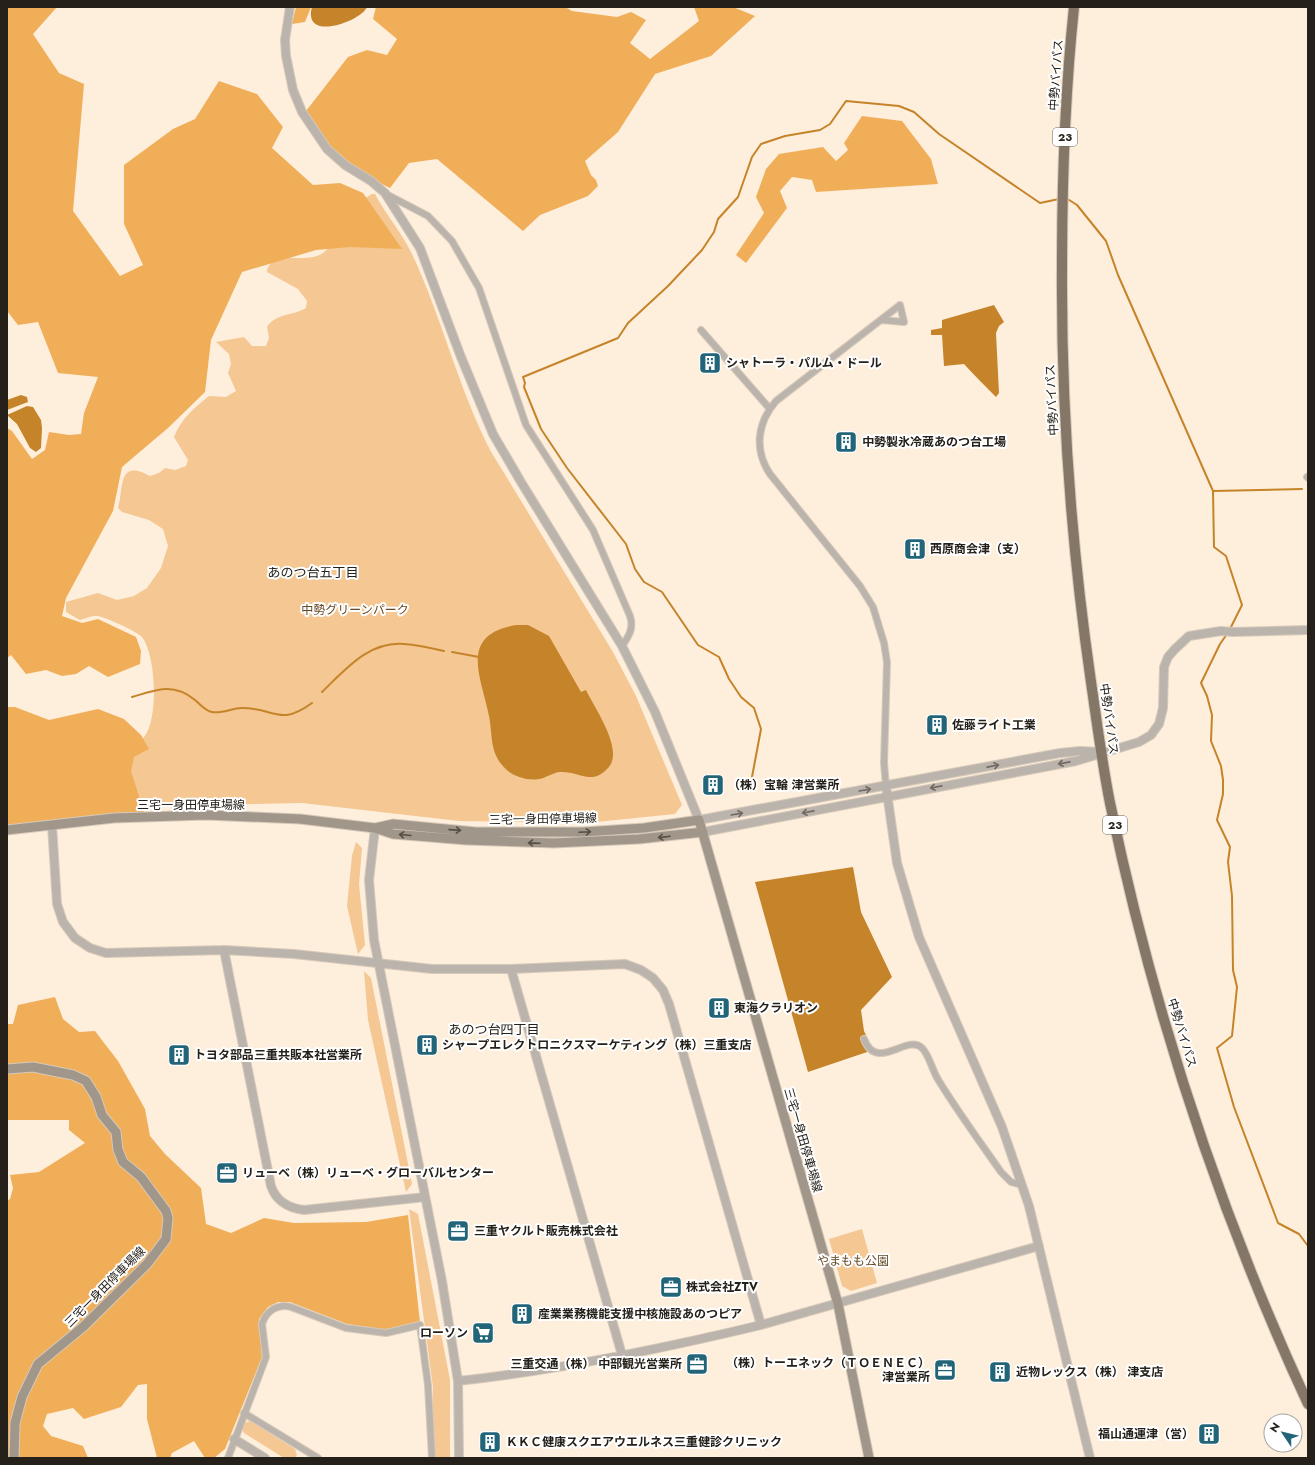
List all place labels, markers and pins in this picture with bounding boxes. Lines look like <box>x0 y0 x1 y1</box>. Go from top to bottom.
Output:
building icon: シャトーラ・パルム・ドール <box>697 350 723 376</box>
place label: シャトーラ・パルム・ドール <box>726 354 882 372</box>
building icon: 中勢製氷冷蔵あのつ台工場 <box>833 429 859 455</box>
place label: 中勢製氷冷蔵あのつ台工場 <box>862 433 1006 451</box>
building icon: 西原商会津（支） <box>902 536 928 562</box>
place label: 西原商会津（支） <box>930 540 1026 558</box>
building icon: 佐藤ライト工業 <box>924 712 950 738</box>
place label: 佐藤ライト工業 <box>952 716 1036 734</box>
building icon: （株）宝輪 津営業所 <box>700 772 726 798</box>
place label: （株）宝輪 津営業所 <box>728 776 840 794</box>
building icon: 東海クラリオン <box>706 995 732 1021</box>
place label: 東海クラリオン <box>734 999 818 1017</box>
building icon: シャープエレクトロニクスマーケティング（株）三重支店 <box>414 1032 440 1058</box>
place label: シャープエレクトロニクスマーケティング（株）三重支店 <box>442 1036 752 1054</box>
building icon: トヨタ部品三重共販本社営業所 <box>166 1042 192 1068</box>
place label: トヨタ部品三重共販本社営業所 <box>194 1046 362 1064</box>
office icon: リューベ（株）リューベ・グローバルセンター <box>214 1160 240 1186</box>
place label: リューベ（株）リューベ・グローバルセンター <box>242 1164 494 1182</box>
office icon: 三重ヤクルト販売株式会社 <box>445 1218 471 1244</box>
place label: 三重ヤクルト販売株式会社 <box>474 1222 618 1240</box>
office icon: 株式会社ZTV <box>658 1274 684 1300</box>
place label: 株式会社ZTV <box>686 1278 758 1296</box>
building icon: 産業業務機能支援中核施設あのつピア <box>509 1301 535 1327</box>
place label: 産業業務機能支援中核施設あのつピア <box>538 1305 742 1323</box>
supermarket icon: ローソン <box>470 1320 496 1346</box>
place label: ローソン <box>420 1324 468 1342</box>
office icon: 三重交通（株） 中部観光営業所 <box>684 1351 710 1377</box>
place label: （株）トーエネック（ＴＯＥＮＥＣ） 津営業所 <box>726 1354 930 1386</box>
place label: 三重交通（株） 中部観光営業所 <box>510 1355 682 1373</box>
office icon: （株）トーエネック（ＴＯＥＮＥＣ） 津営業所 <box>932 1357 958 1383</box>
building icon: 近物レックス（株） 津支店 <box>987 1359 1013 1385</box>
place label: 近物レックス（株） 津支店 <box>1016 1363 1163 1381</box>
building icon: 福山通運津（営） <box>1196 1421 1222 1447</box>
place label: 福山通運津（営） <box>1098 1425 1194 1443</box>
building icon: ＫＫＣ健康スクエアウエルネス三重健診クリニック <box>477 1429 503 1455</box>
place label: ＫＫＣ健康スクエアウエルネス三重健診クリニック <box>506 1433 782 1451</box>

